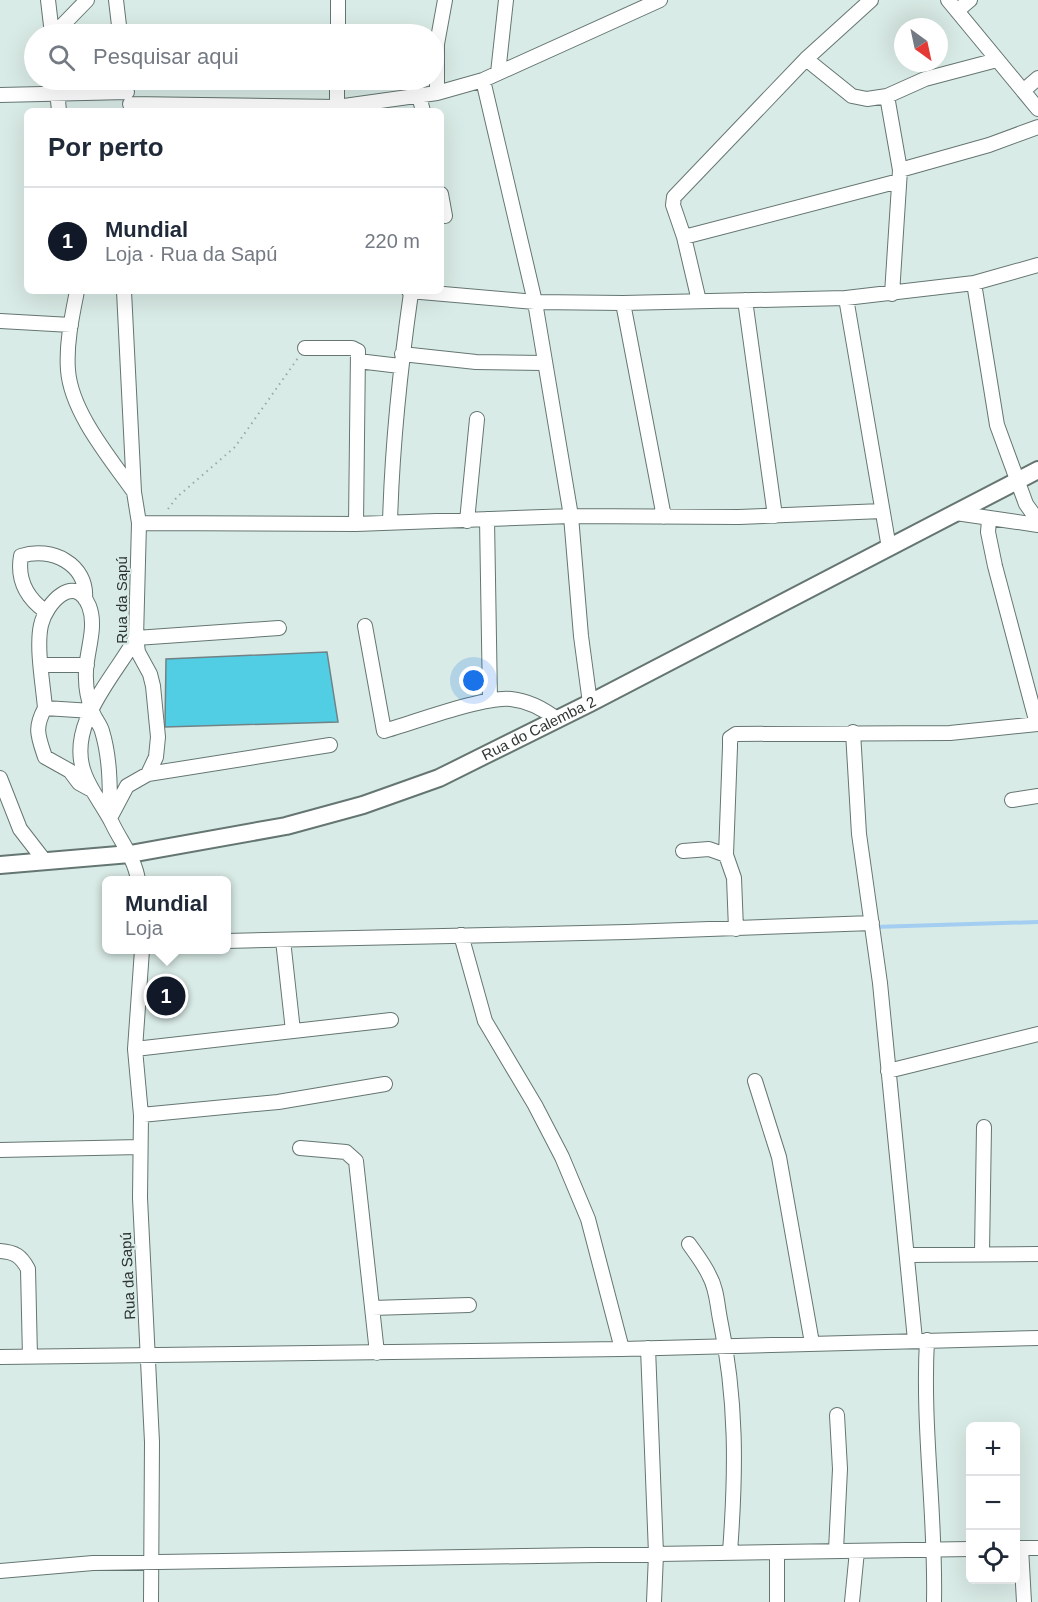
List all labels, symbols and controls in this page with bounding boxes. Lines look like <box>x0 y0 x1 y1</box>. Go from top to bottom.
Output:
north arrow <box>894 18 948 72</box>
search box <box>24 24 444 90</box>
icon: search <box>45 41 78 74</box>
text: Pesquisar aqui <box>93 44 239 69</box>
text: Por perto <box>48 132 164 162</box>
text: Mundial <box>105 217 188 242</box>
text: 1 <box>62 230 73 252</box>
text: 220 m <box>364 230 420 252</box>
text: Loja · Rua da Sapú <box>105 243 277 265</box>
street label: Rua da Sapú <box>113 556 130 644</box>
your location <box>459 666 488 695</box>
street label: Rua do Calemba 2 <box>479 692 599 763</box>
popup <box>102 876 231 954</box>
text: Mundial <box>125 891 208 916</box>
text: Loja <box>125 917 163 939</box>
pin: 1 <box>146 974 186 1018</box>
street label: Rua da Sapú <box>117 1232 138 1320</box>
map controls <box>966 1422 1020 1584</box>
button: + <box>966 1422 1020 1476</box>
button: − <box>966 1476 1020 1530</box>
button: locate <box>966 1530 1020 1584</box>

